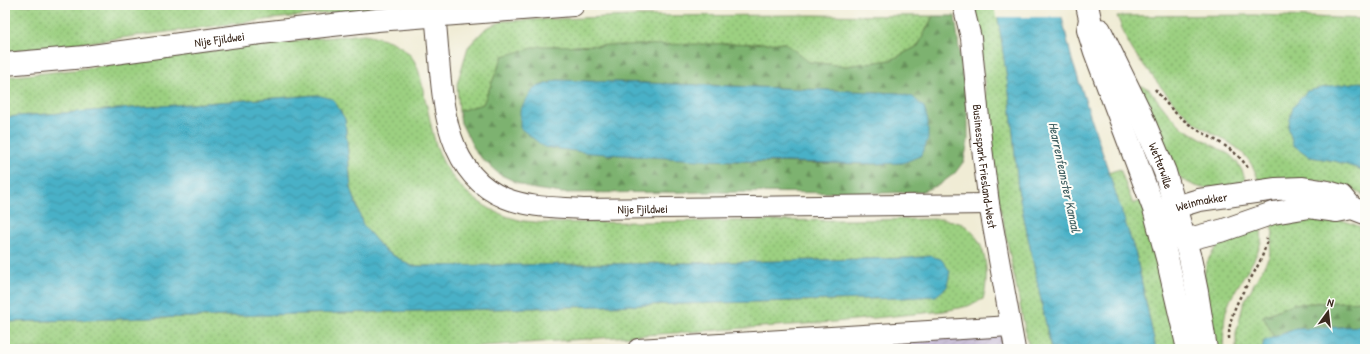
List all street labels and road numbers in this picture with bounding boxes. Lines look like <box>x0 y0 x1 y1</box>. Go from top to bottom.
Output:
street label: Nije Fjildwei <box>193 27 246 50</box>
street label: Businesspark Friesland-West <box>969 103 1002 231</box>
street label: Wetterwille <box>1145 140 1178 191</box>
street label: Weinmakker <box>1174 187 1229 215</box>
street label: Nije Fjildwei <box>617 199 668 217</box>

